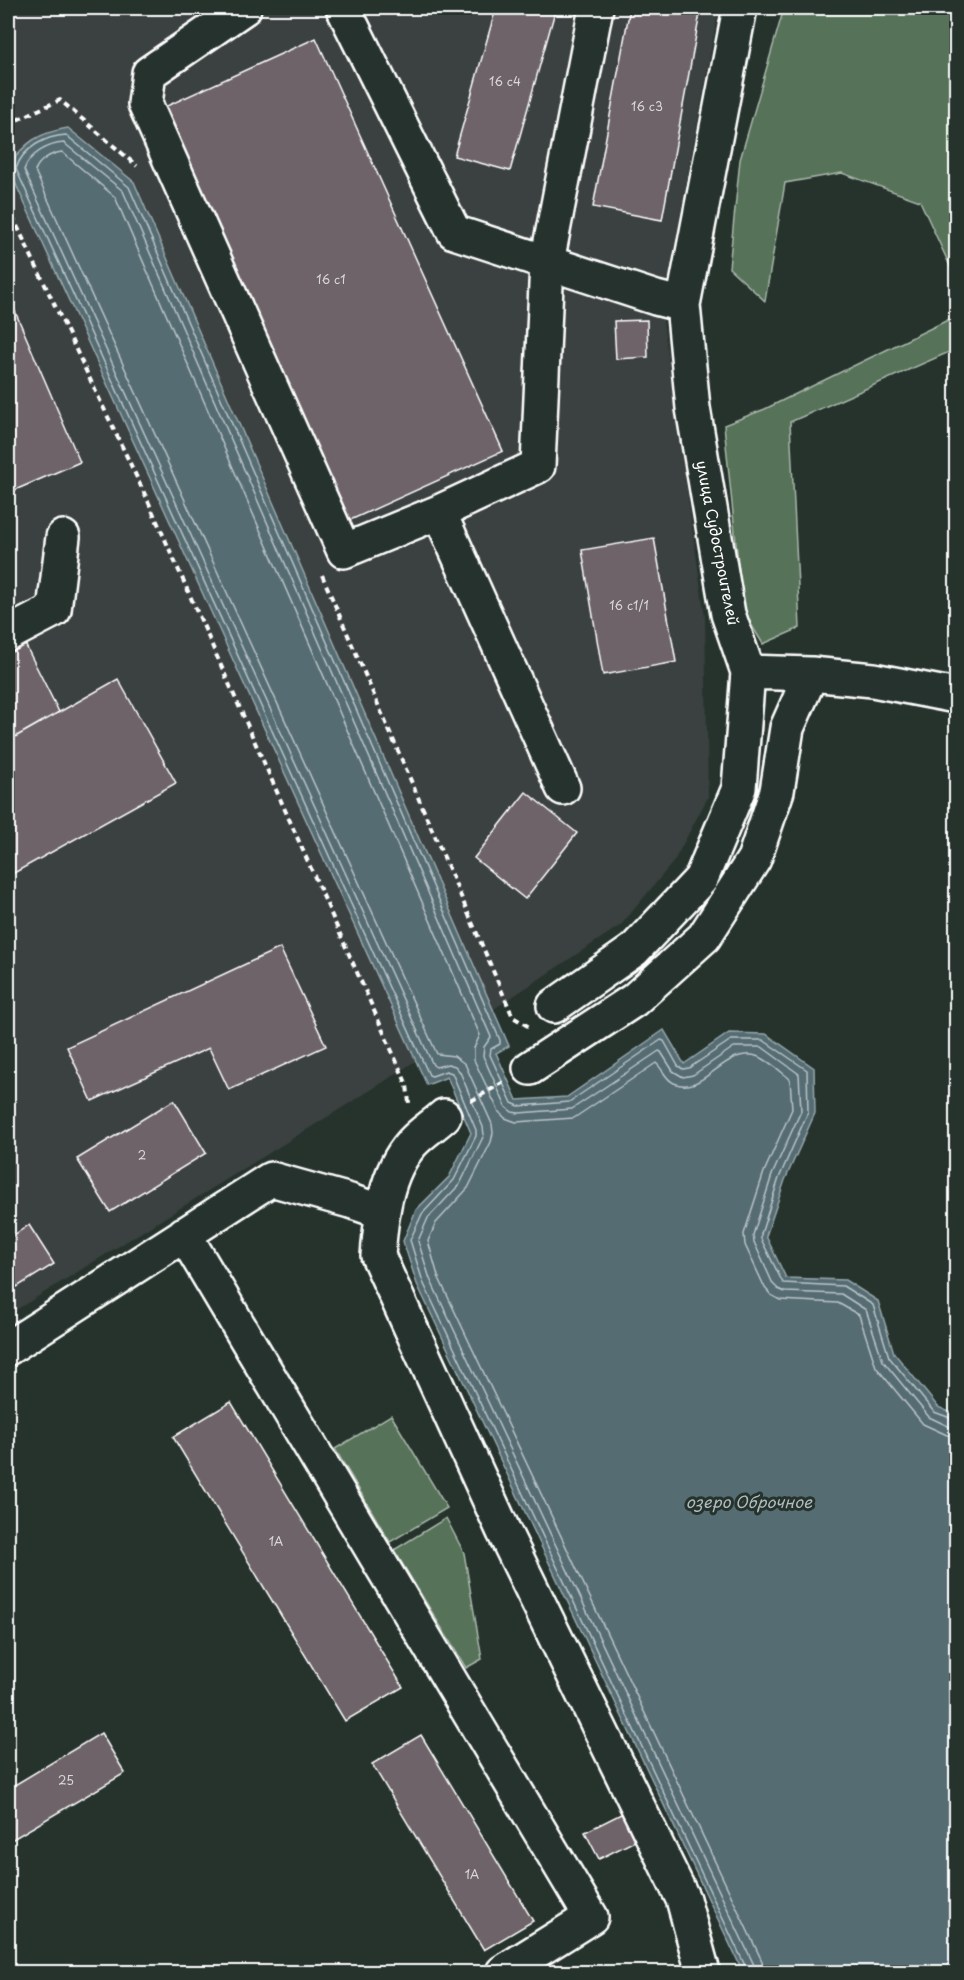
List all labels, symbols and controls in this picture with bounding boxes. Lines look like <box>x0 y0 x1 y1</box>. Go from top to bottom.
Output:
house number: 16 с4 <box>489 72 521 90</box>
house number: 16 с3 <box>631 97 663 115</box>
house number: 16 с1 <box>316 270 346 288</box>
street label: улица Судостроителей <box>691 458 746 627</box>
house number: 16 с1/1 <box>609 596 649 614</box>
house number: 2 <box>138 1146 146 1164</box>
water label: озеро Оброчное <box>686 1489 813 1513</box>
house number: 1А <box>269 1532 283 1550</box>
house number: 25 <box>58 1771 74 1789</box>
house number: 1А <box>465 1865 479 1883</box>

